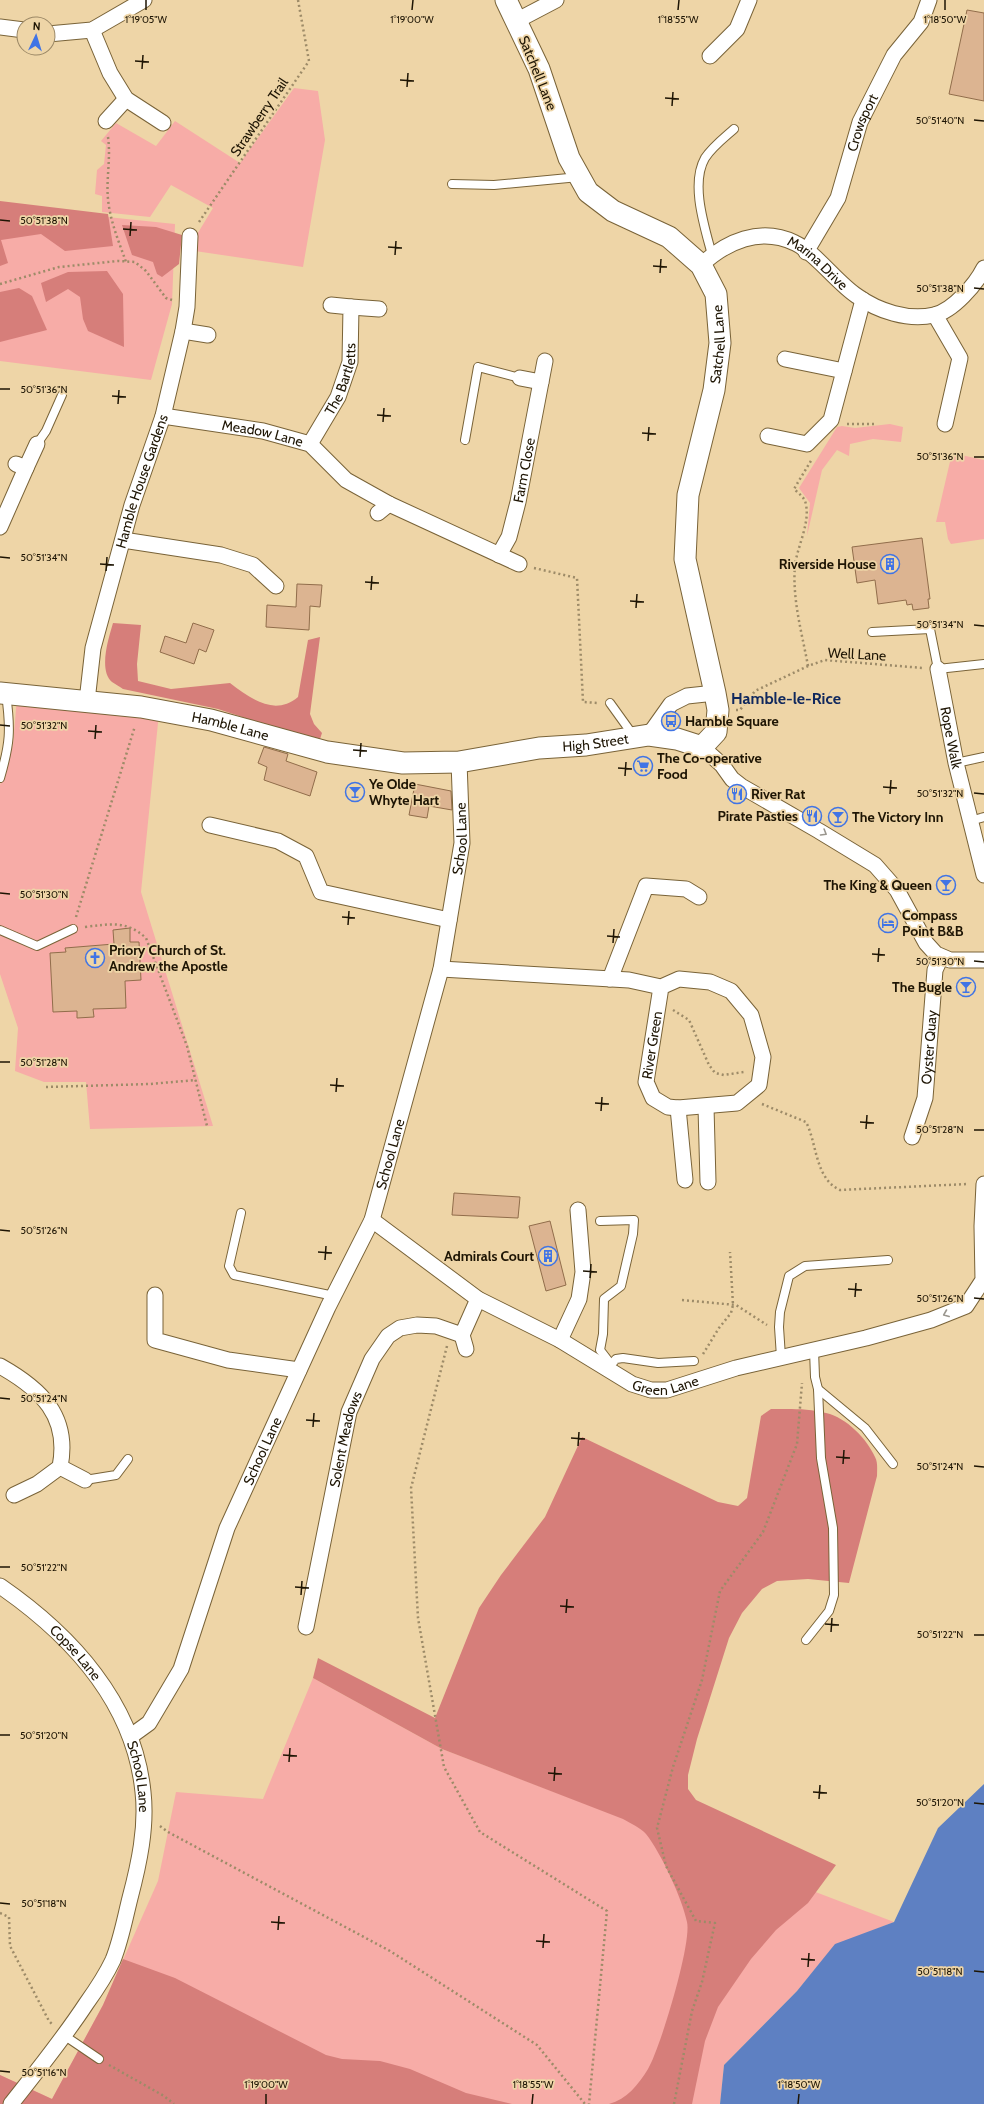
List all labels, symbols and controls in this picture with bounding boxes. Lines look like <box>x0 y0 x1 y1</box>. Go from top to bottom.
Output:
text: 1°19'05"W <box>125 13 167 26</box>
text: 1°19'00"W <box>390 13 434 26</box>
text: 1°18'55"W <box>658 13 699 26</box>
text: 1°18'50"W <box>924 13 967 26</box>
north arrow <box>16 16 56 56</box>
text: N <box>32 19 41 33</box>
street label: Satchell Lane <box>515 33 561 113</box>
street label: Strawberry Trail <box>226 74 292 160</box>
street label: Crowsport <box>843 90 882 154</box>
text: 50°51'40"N <box>916 114 964 127</box>
text: 50°51'38"N <box>20 214 68 227</box>
street label: Marina Drive <box>785 232 852 294</box>
text: 50°51'38"N <box>916 282 964 295</box>
street label: Satchell Lane <box>706 304 729 385</box>
street label: The Bartletts <box>320 343 359 418</box>
text: 50°51'36"N <box>20 383 68 396</box>
street label: Hamble House Gardens <box>112 412 172 550</box>
street label: Meadow Lane <box>221 416 305 451</box>
street label: Farm Close <box>509 436 539 504</box>
text: 50°51'36"N <box>916 450 964 463</box>
text: 50°51'34"N <box>20 551 68 564</box>
building icon: Riverside House <box>879 553 901 575</box>
place label: Riverside House <box>779 555 876 573</box>
text: 50°51'34"N <box>916 618 964 631</box>
street label: Well Lane <box>827 643 887 665</box>
district label: Hamble-le-Rice <box>731 689 841 708</box>
street label: Rope Walk <box>936 705 966 772</box>
street label: Hamble Lane <box>190 708 271 745</box>
bus stop icon: Hamble Square <box>660 710 682 732</box>
place label: Hamble Square <box>685 712 779 730</box>
text: 50°51'32"N <box>21 719 67 732</box>
street label: High Street <box>562 729 630 755</box>
place label: The Co-operative Food <box>657 749 762 783</box>
supermarket icon: The Co-operative Food <box>632 755 654 777</box>
place label: Ye Olde Whyte Hart <box>368 775 439 809</box>
bar icon: Ye Olde Whyte Hart <box>344 781 366 803</box>
restaurant icon: River Rat <box>726 783 748 805</box>
place label: River Rat <box>751 785 805 803</box>
text: 50°51'32"N <box>917 787 963 800</box>
street label: School Lane <box>448 802 471 876</box>
restaurant icon: Pirate Pasties <box>801 805 823 827</box>
bar icon: The Victory Inn <box>827 806 849 828</box>
place label: Pirate Pasties <box>717 807 798 825</box>
place label: The Victory Inn <box>852 808 943 826</box>
one-way arrow <box>820 829 827 836</box>
bar icon: The King & Queen <box>935 874 957 896</box>
place label: The King & Queen <box>823 876 932 894</box>
text: 50°51'30"N <box>20 888 68 901</box>
place label: Compass Point B&B <box>902 906 964 940</box>
hotel icon: Compass Point B&B <box>877 912 899 934</box>
place label: Priory Church of St. Andrew the Apostle <box>109 941 228 975</box>
church icon: Priory Church of St. Andrew the Apostle <box>84 947 106 969</box>
text: 50°51'30"N <box>916 955 964 968</box>
bar icon: The Bugle <box>955 976 977 998</box>
place label: The Bugle <box>892 978 952 996</box>
street label: Oyster Quay <box>917 1009 941 1085</box>
street label: River Green <box>638 1010 666 1080</box>
text: 50°51'28"N <box>20 1056 68 1069</box>
street label: School Lane <box>372 1117 408 1192</box>
text: 50°51'28"N <box>916 1123 964 1136</box>
text: 50°51'26"N <box>21 1224 67 1237</box>
building icon: Admirals Court <box>537 1245 559 1267</box>
place label: Admirals Court <box>444 1247 534 1265</box>
text: 50°51'26"N <box>917 1292 963 1305</box>
one-way arrow <box>942 1309 950 1317</box>
street label: Green Lane <box>630 1372 701 1399</box>
street label: Solent Meadows <box>325 1388 366 1489</box>
text: 50°51'24"N <box>21 1392 67 1405</box>
street label: School Lane <box>239 1414 286 1488</box>
text: 50°51'24"N <box>917 1460 963 1473</box>
text: 50°51'22"N <box>21 1561 67 1574</box>
street label: Copse Lane <box>46 1621 105 1684</box>
text: 50°51'22"N <box>917 1628 963 1641</box>
text: 50°51'20"N <box>20 1729 68 1742</box>
street label: School Lane <box>123 1738 153 1813</box>
text: 50°51'20"N <box>916 1796 964 1809</box>
text: 50°51'18"N <box>21 1897 67 1910</box>
text: 50°51'18"N <box>917 1965 963 1978</box>
text: 50°51'16"N <box>22 2066 66 2079</box>
text: 1°19'00"W <box>244 2078 288 2091</box>
text: 1°18'55"W <box>513 2078 554 2091</box>
text: 1°18'50"W <box>778 2078 821 2091</box>

